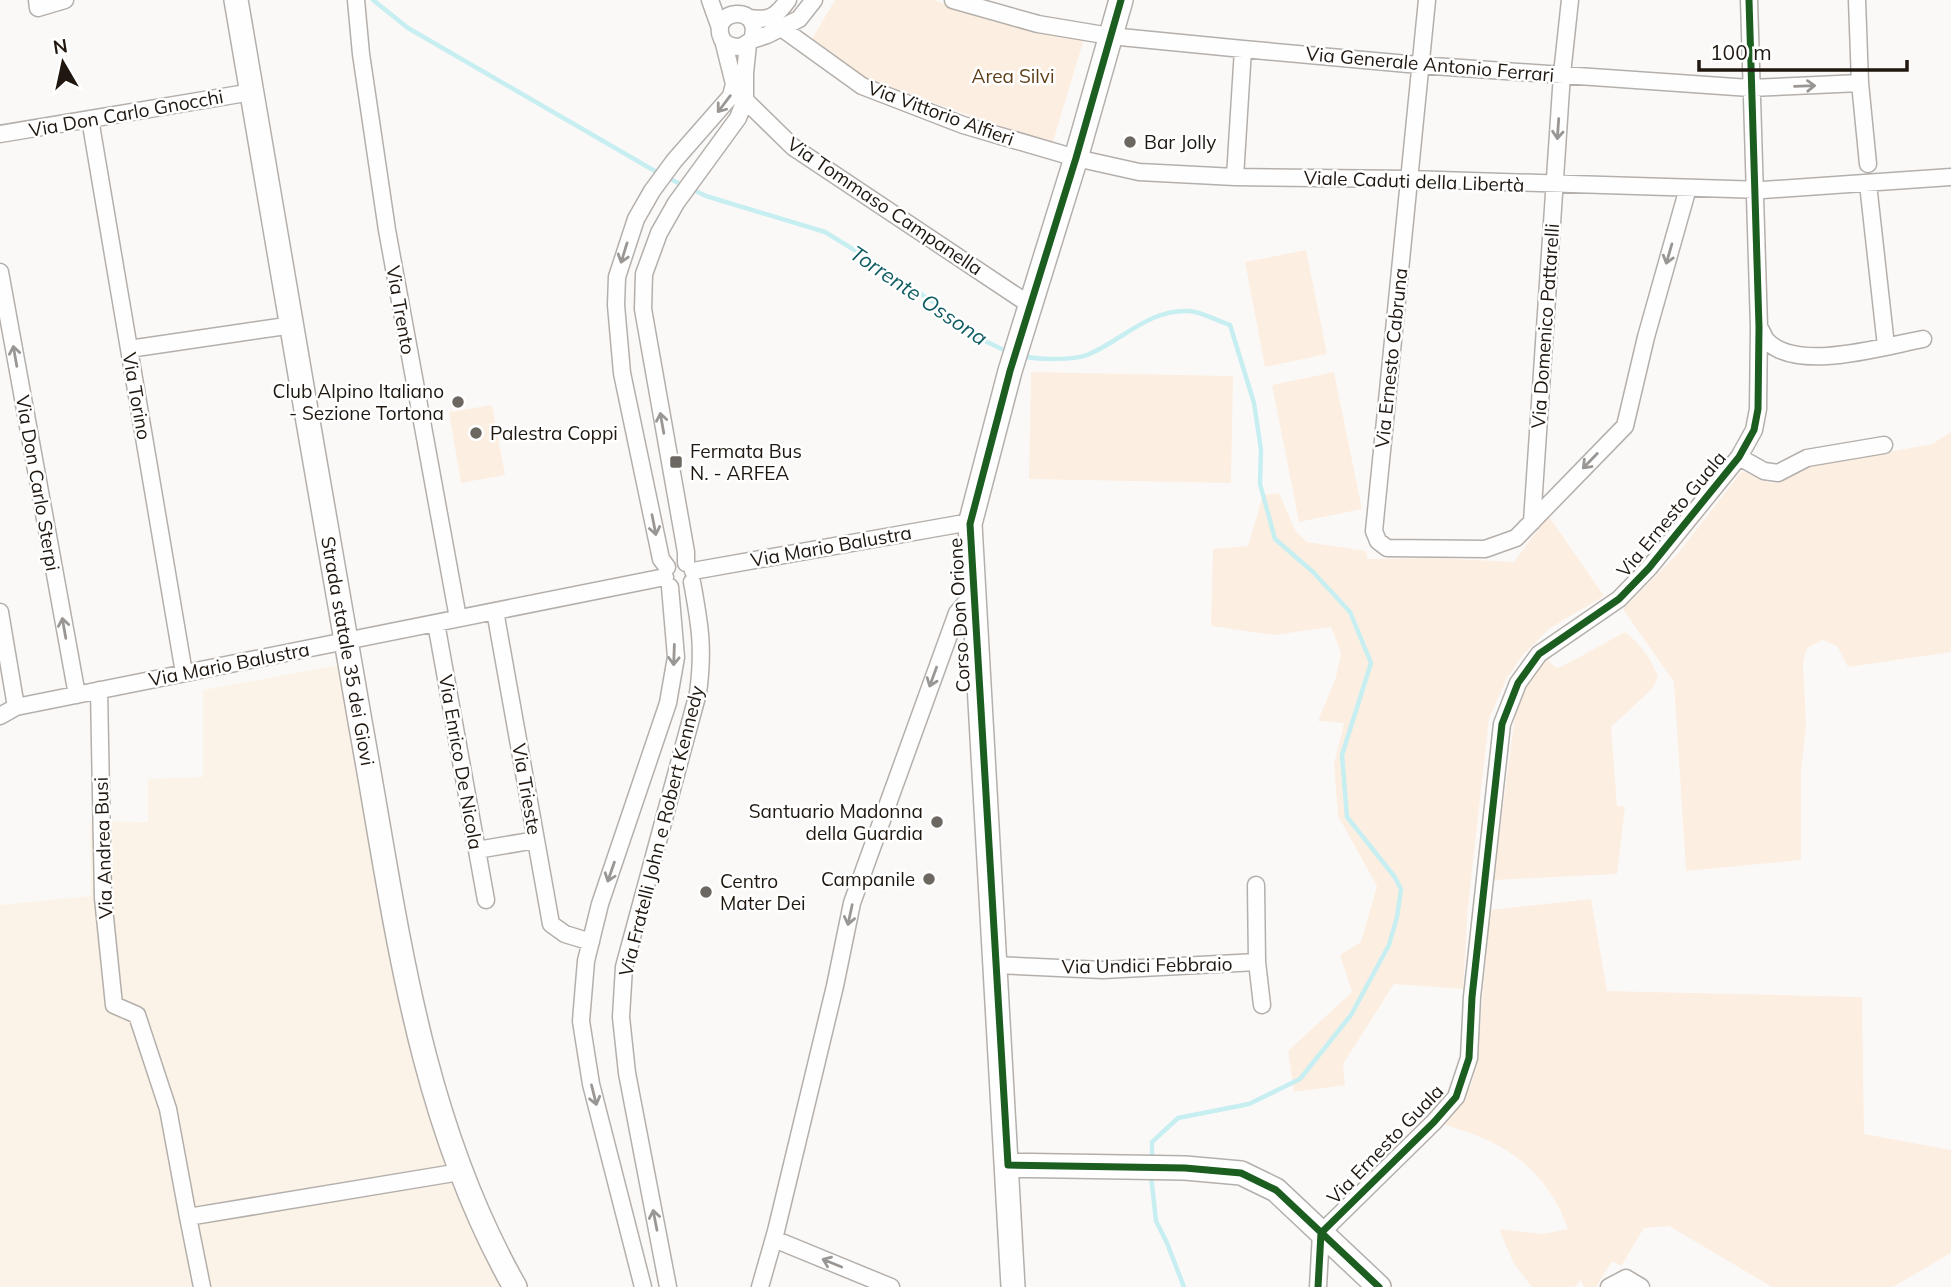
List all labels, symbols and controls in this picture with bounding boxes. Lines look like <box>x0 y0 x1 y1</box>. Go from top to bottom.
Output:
north arrow <box>28 28 98 98</box>
scale bar <box>1699 28 1907 72</box>
text: N <box>51 33 69 59</box>
text: 100 m <box>1710 39 1772 65</box>
street label: Via Generale Antonio Ferrari <box>1305 41 1555 87</box>
park label: Area Silvi <box>972 64 1054 88</box>
street label: Via Vittorio Alfieri <box>864 75 1018 151</box>
one-way arrow <box>1793 79 1816 92</box>
street label: Via Don Carlo Gnocchi <box>27 84 225 142</box>
one-way arrow <box>717 94 732 113</box>
one-way arrow <box>1551 118 1564 140</box>
place label: Bar Jolly <box>1144 130 1216 154</box>
street label: Via Tommaso Campanella <box>783 132 987 280</box>
marker: Bar Jolly <box>1122 134 1138 150</box>
street label: Viale Caduti della Libertà <box>1303 165 1525 197</box>
street label: Via Domenico Pattarelli <box>1526 223 1564 429</box>
water label: Torrente Ossona <box>845 239 993 351</box>
one-way arrow <box>617 242 629 264</box>
one-way arrow <box>1662 242 1675 264</box>
street label: Via Trento <box>381 264 421 356</box>
street label: Via Ernesto Cabruna <box>1370 267 1412 449</box>
one-way arrow <box>8 345 21 368</box>
street label: Via Torino <box>118 350 156 442</box>
place label: Club Alpino Italiano - Sezione Tortona <box>272 379 444 425</box>
street label: Via Don Carlo Sterpi <box>11 393 65 573</box>
marker: Club Alpino Italiano - Sezione Tortona <box>450 394 466 410</box>
one-way arrow <box>655 412 668 435</box>
place label: Palestra Coppi <box>490 421 618 445</box>
marker: Palestra Coppi <box>468 425 484 441</box>
place label: Fermata Bus N. - ARFEA <box>690 439 802 485</box>
street label: Via Ernesto Guala <box>1611 446 1731 582</box>
one-way arrow <box>1582 453 1599 470</box>
marker: Fermata Bus N. - ARFEA <box>668 454 684 470</box>
one-way arrow <box>648 513 662 536</box>
street label: Via Mario Balustra <box>749 520 913 572</box>
street label: Strada statale 35 dei Giovi <box>316 534 380 768</box>
street label: Corso Don Orione <box>943 537 975 693</box>
one-way arrow <box>57 617 71 640</box>
street label: Via Mario Balustra <box>147 637 311 691</box>
one-way arrow <box>668 643 681 666</box>
one-way arrow <box>926 666 938 688</box>
street label: Via Enrico De Nicola <box>434 673 488 851</box>
street label: Via Fratelli John e Robert Kennedy <box>613 683 709 979</box>
street label: Via Trieste <box>507 742 547 836</box>
street label: Via Andrea Busi <box>89 777 117 919</box>
place label: Santuario Madonna della Guardia <box>749 799 923 845</box>
marker: Santuario Madonna della Guardia <box>929 814 945 830</box>
one-way arrow <box>603 861 616 883</box>
place label: Campanile <box>821 867 915 891</box>
place label: Centro Mater Dei <box>720 869 806 915</box>
marker: Campanile <box>921 871 937 887</box>
marker: Centro Mater Dei <box>698 884 714 900</box>
one-way arrow <box>842 903 856 926</box>
street label: Via Undici Febbraio <box>1061 952 1233 978</box>
street label: Via Ernesto Guala <box>1322 1079 1448 1209</box>
one-way arrow <box>588 1083 601 1106</box>
one-way arrow <box>648 1209 662 1232</box>
one-way arrow <box>822 1256 844 1269</box>

